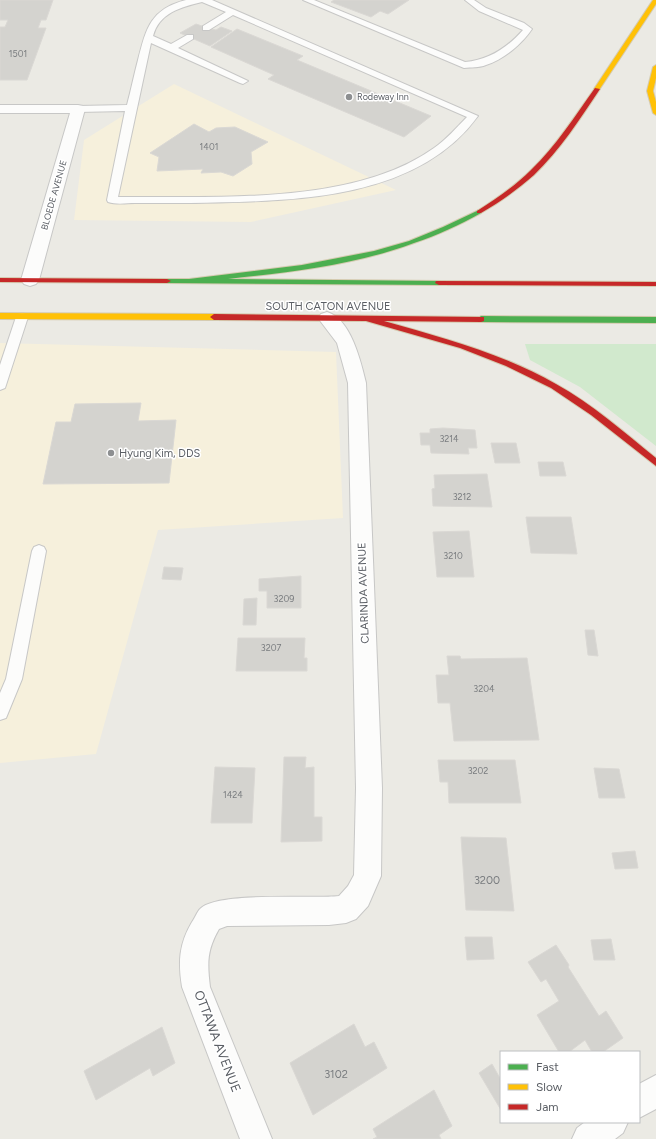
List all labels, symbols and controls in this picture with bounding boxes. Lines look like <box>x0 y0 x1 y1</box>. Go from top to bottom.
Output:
house number: 1501 <box>9 48 27 59</box>
place label: Rodeway Inn <box>357 91 409 102</box>
marker: Rodeway Inn <box>344 92 354 102</box>
house number: 1401 <box>200 141 218 152</box>
street label: BLOEDE AVENUE <box>38 159 69 231</box>
street label: SOUTH CATON AVENUE <box>266 300 391 313</box>
house number: 3214 <box>439 433 459 444</box>
place label: Hyung Kim, DDS <box>119 447 200 460</box>
marker: Hyung Kim, DDS <box>106 448 116 458</box>
house number: 3212 <box>453 491 471 502</box>
street label: CLARINDA AVENUE <box>355 542 372 644</box>
house number: 3210 <box>443 550 463 561</box>
house number: 3209 <box>274 593 294 604</box>
house number: 3207 <box>261 642 281 653</box>
house number: 3204 <box>473 683 495 694</box>
house number: 3202 <box>468 765 488 776</box>
house number: 1424 <box>223 789 243 800</box>
house number: 3200 <box>474 874 500 887</box>
street label: OTTAWA AVENUE <box>191 988 244 1094</box>
legend <box>500 1051 640 1123</box>
text: Fast <box>536 1060 559 1074</box>
house number: 3102 <box>324 1068 348 1081</box>
text: Slow <box>536 1080 563 1094</box>
text: Jam <box>536 1100 559 1114</box>

